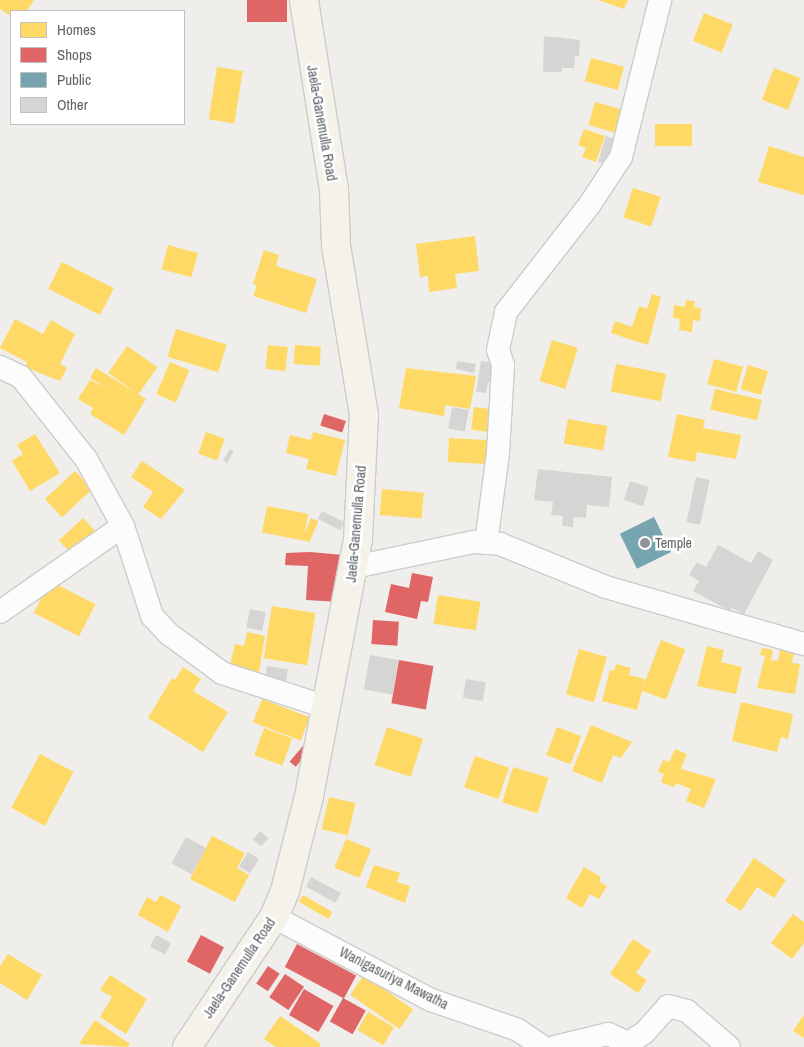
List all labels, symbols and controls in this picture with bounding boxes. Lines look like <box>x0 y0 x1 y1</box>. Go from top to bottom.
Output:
legend <box>10 10 185 125</box>
text: Homes <box>57 19 96 40</box>
text: Shops <box>57 44 92 65</box>
street label: Jaela-Ganemulla Road <box>304 64 340 182</box>
text: Public <box>57 69 91 90</box>
text: Other <box>57 94 88 115</box>
street label: Jaela-Ganemulla Road <box>343 465 369 583</box>
place label: Temple <box>655 535 692 551</box>
marker: Temple <box>639 537 651 549</box>
street label: Jaela-Ganemulla Road <box>199 915 279 1021</box>
street label: Wanigasuriya Mawatha <box>337 943 451 1013</box>

